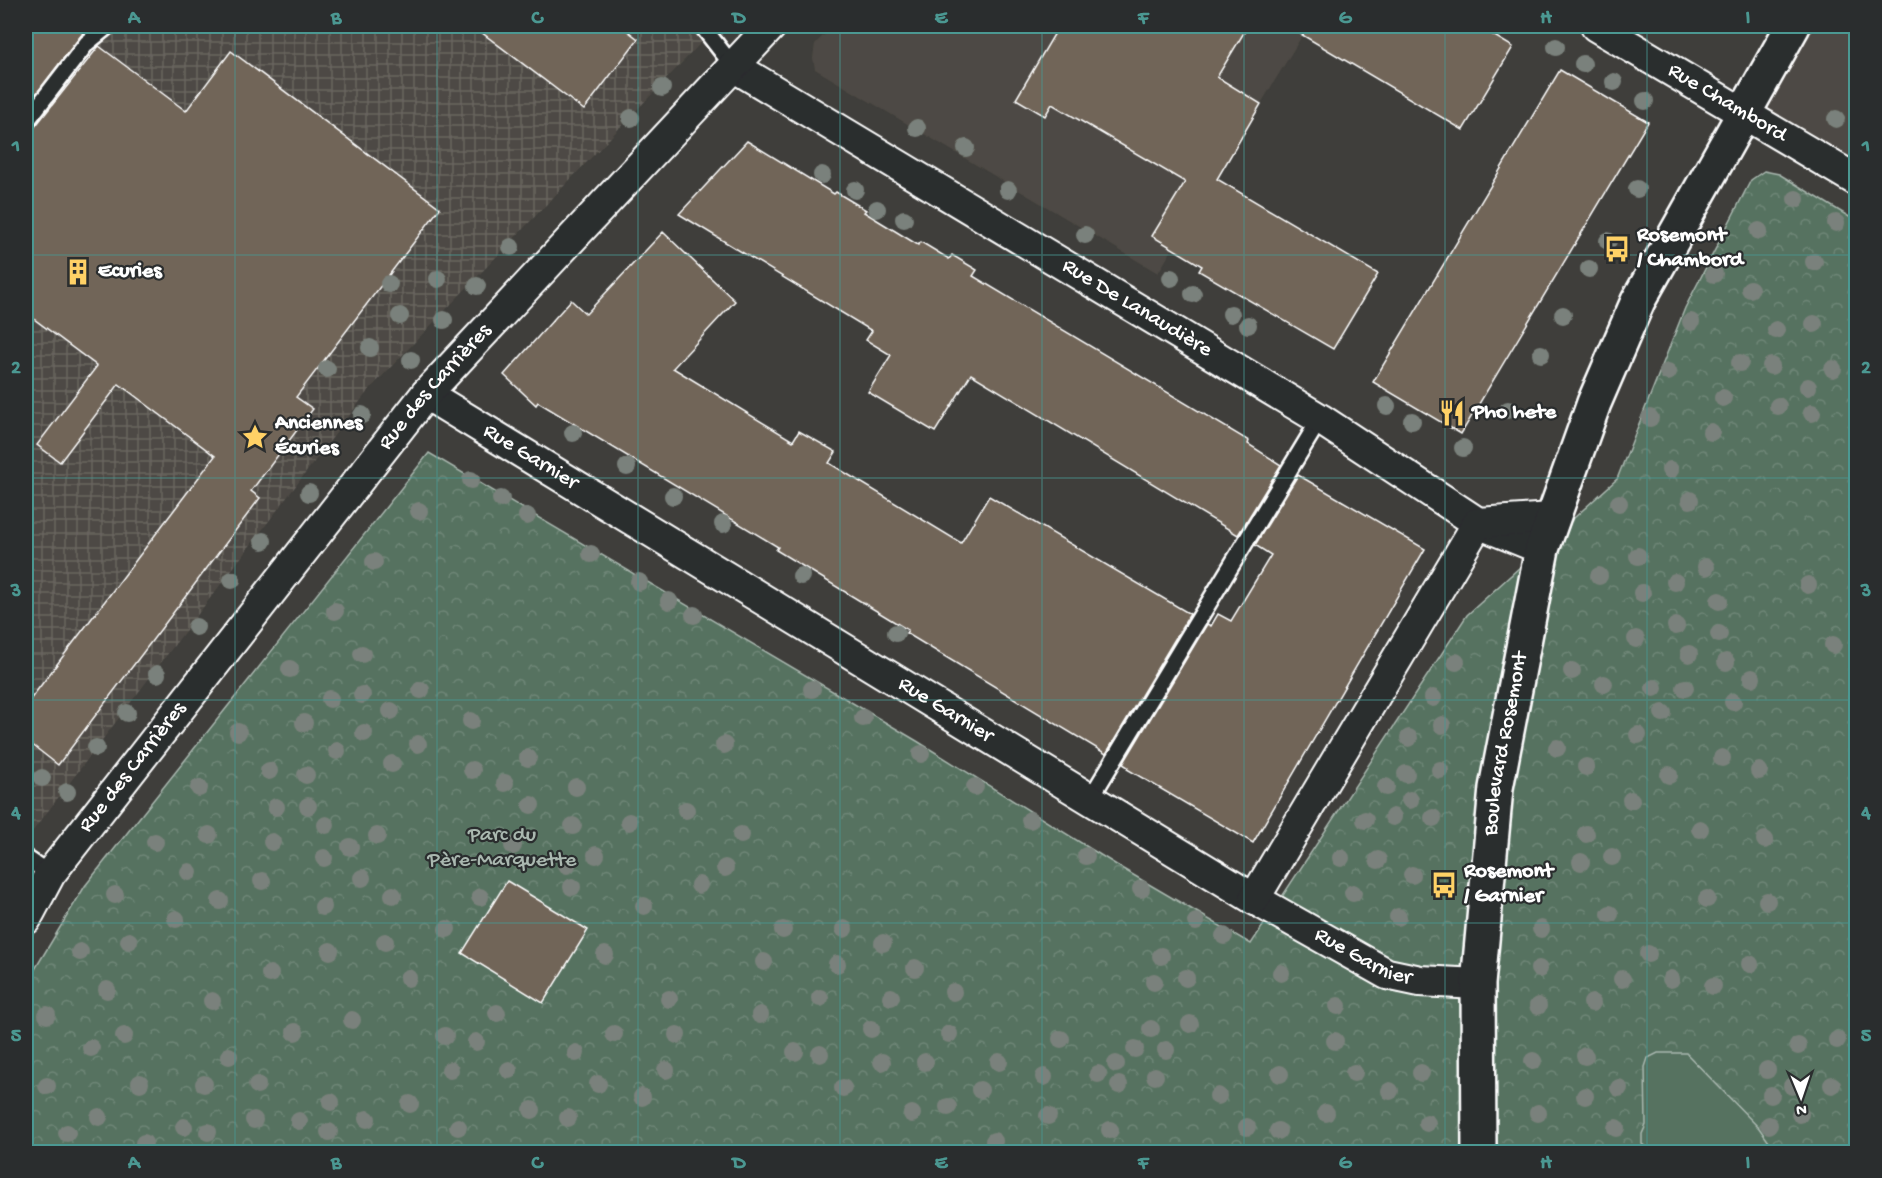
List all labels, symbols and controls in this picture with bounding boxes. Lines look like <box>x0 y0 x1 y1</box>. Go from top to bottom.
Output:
text: A <box>127 8 142 31</box>
text: B <box>330 8 342 31</box>
text: C <box>531 8 545 31</box>
text: D <box>730 8 746 31</box>
text: E <box>935 8 949 31</box>
text: F <box>1137 8 1150 31</box>
text: G <box>1339 8 1353 31</box>
text: H <box>1540 8 1552 31</box>
text: I <box>1746 8 1751 31</box>
street label: Rue Chambord <box>1663 58 1793 150</box>
text: 1 <box>11 136 20 159</box>
text: 1 <box>1861 136 1870 159</box>
place label: Rosemont / Chambord <box>1636 223 1745 274</box>
bus stop icon: Rosemont / Chambord <box>1602 234 1632 264</box>
street label: Rue De Lanaudière <box>1057 254 1217 364</box>
building icon: Ecuries <box>63 257 93 287</box>
place label: Ecuries <box>98 259 163 285</box>
street label: Rue des Carrières <box>374 318 498 456</box>
text: 2 <box>11 358 21 381</box>
text: 2 <box>1861 358 1871 381</box>
restaurant icon: Pho hete <box>1437 398 1467 428</box>
place label: Pho hete <box>1471 400 1557 426</box>
place label: Anciennes Écuries <box>274 411 364 462</box>
street label: Rue Garnier <box>478 419 584 498</box>
place icon: Anciennes Écuries <box>240 422 270 452</box>
text: 3 <box>10 581 21 604</box>
text: 3 <box>1860 581 1871 604</box>
street label: Boulevard Rosemont <box>1479 648 1535 838</box>
street label: Rue Garnier <box>893 672 999 751</box>
street label: Rue des Carrières <box>74 696 193 838</box>
text: 4 <box>10 803 21 826</box>
text: 4 <box>1860 803 1871 826</box>
park label: Parc du Père-Marquette <box>427 823 577 874</box>
place label: Rosemont / Garnier <box>1463 859 1555 910</box>
bus stop icon: Rosemont / Garnier <box>1429 870 1459 900</box>
street label: Rue Garnier <box>1309 922 1416 992</box>
text: 5 <box>11 1026 22 1049</box>
text: 5 <box>1861 1026 1872 1049</box>
north arrow <box>1771 1067 1831 1127</box>
text: N <box>1795 1099 1807 1118</box>
text: A <box>127 1153 142 1176</box>
text: B <box>330 1153 342 1176</box>
text: C <box>531 1153 545 1176</box>
text: D <box>730 1153 746 1176</box>
text: E <box>935 1153 949 1176</box>
text: F <box>1137 1153 1150 1176</box>
text: G <box>1339 1153 1353 1176</box>
text: H <box>1540 1153 1552 1176</box>
text: I <box>1746 1153 1751 1176</box>

